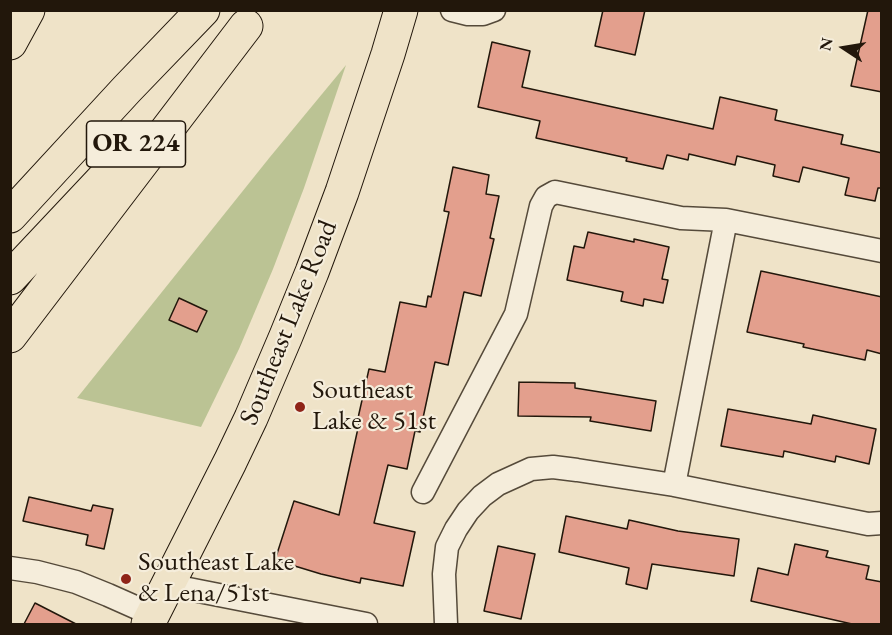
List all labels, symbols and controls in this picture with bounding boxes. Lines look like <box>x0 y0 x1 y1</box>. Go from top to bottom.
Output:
north arrow <box>814 18 874 78</box>
text: N <box>814 36 838 53</box>
road number: OR 224 <box>86 121 186 167</box>
street label: Southeast Lake Road <box>233 216 345 430</box>
place label: Southeast Lake & 51st <box>312 375 436 438</box>
marker: Southeast Lake & 51st <box>293 400 307 414</box>
place label: Southeast Lake & Lena/51st <box>138 547 294 610</box>
marker: Southeast Lake & Lena/51st <box>119 572 133 586</box>

